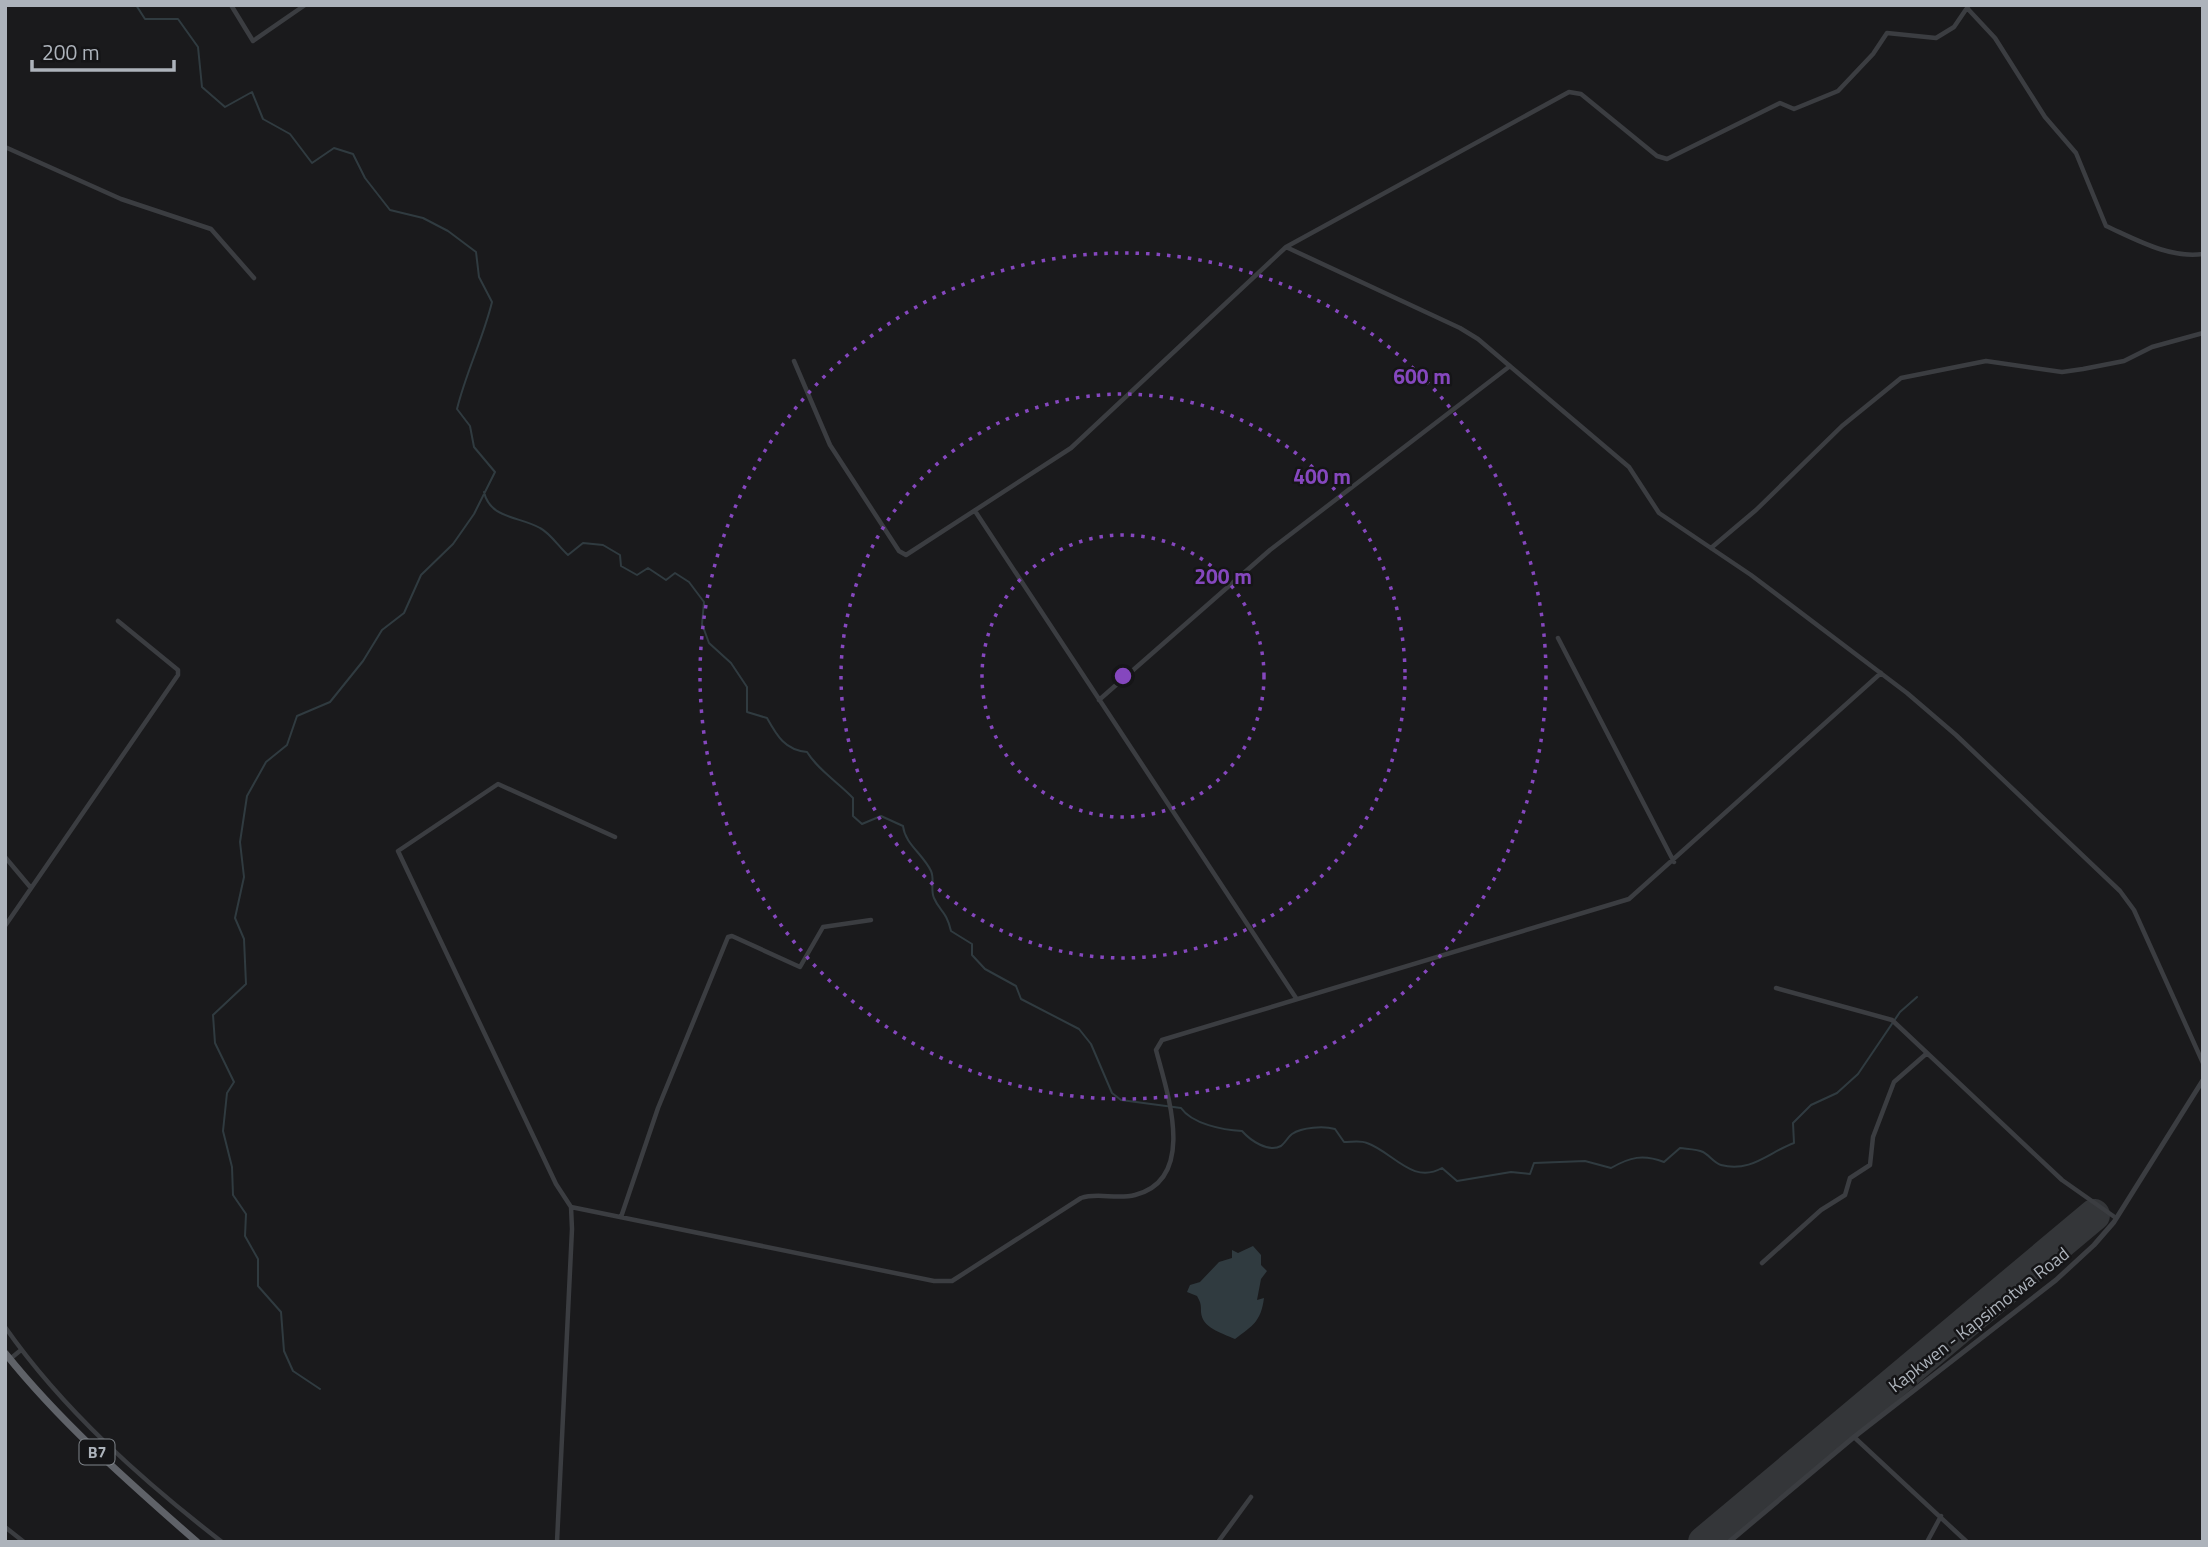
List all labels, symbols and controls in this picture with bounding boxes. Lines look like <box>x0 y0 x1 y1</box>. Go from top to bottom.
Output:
scale bar <box>32 28 173 72</box>
text: 200 m <box>42 36 99 68</box>
text: 600 m <box>1393 360 1451 392</box>
text: 400 m <box>1293 460 1351 492</box>
text: 200 m <box>1194 560 1252 592</box>
centre of rings <box>1111 664 1135 688</box>
street label: Kapkwen - Kapsimotwa Road <box>1883 1240 2075 1399</box>
road number: B7 <box>80 1440 114 1464</box>

